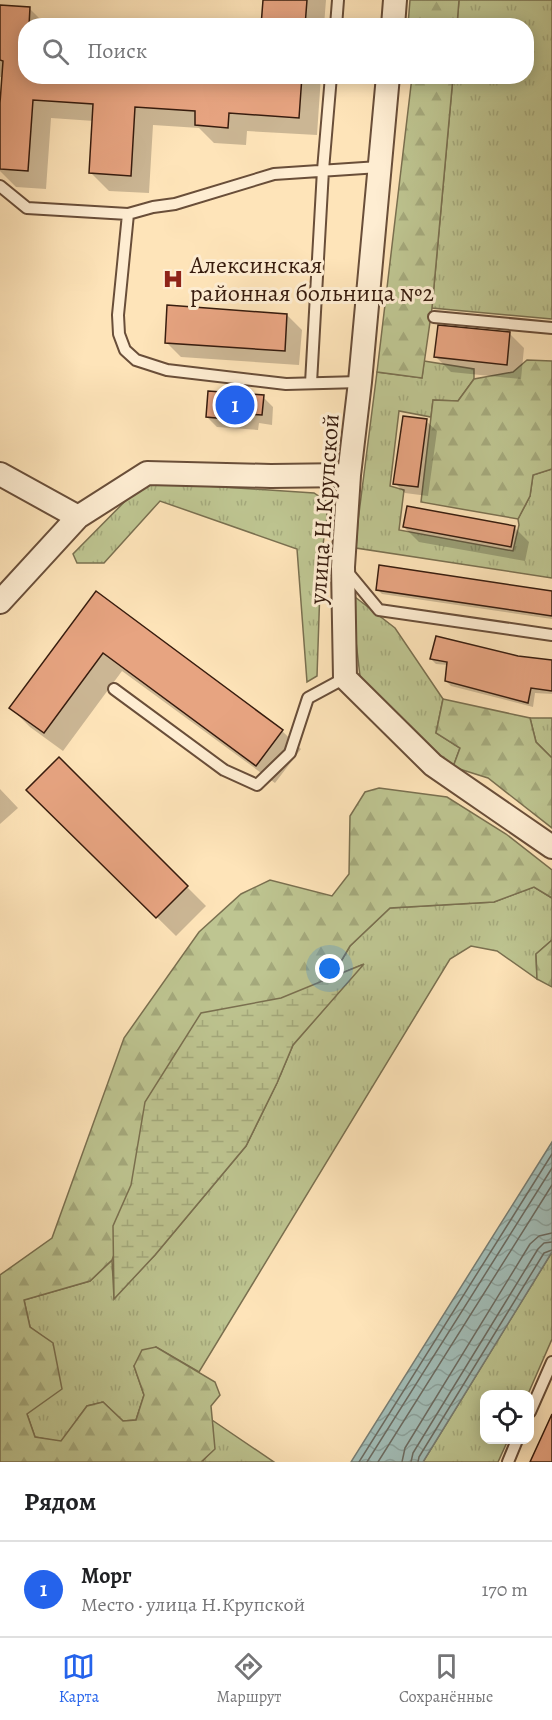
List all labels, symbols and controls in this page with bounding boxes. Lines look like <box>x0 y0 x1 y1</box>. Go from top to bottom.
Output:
search box <box>18 18 534 84</box>
icon: search <box>39 35 72 68</box>
text: Поиск <box>87 36 147 66</box>
place label: Алексинская районная больница №2 <box>189 249 434 309</box>
hospital icon: Алексинская районная больница №2 <box>161 267 185 291</box>
pin: 1 <box>216 382 254 428</box>
street label: улица Н.Крупской <box>301 413 347 606</box>
your location <box>315 954 344 983</box>
map controls <box>480 1390 534 1444</box>
button: locate <box>480 1390 534 1444</box>
text: Рядом <box>24 1484 96 1519</box>
text: Морг <box>81 1561 132 1591</box>
text: 1 <box>40 1576 47 1603</box>
text: 170 m <box>482 1576 528 1603</box>
text: Место · улица Н.Крупской <box>81 1591 305 1618</box>
tab: Карта <box>59 1650 99 1708</box>
tab: Маршрут <box>217 1650 281 1708</box>
tab: Сохранённые <box>399 1650 493 1708</box>

